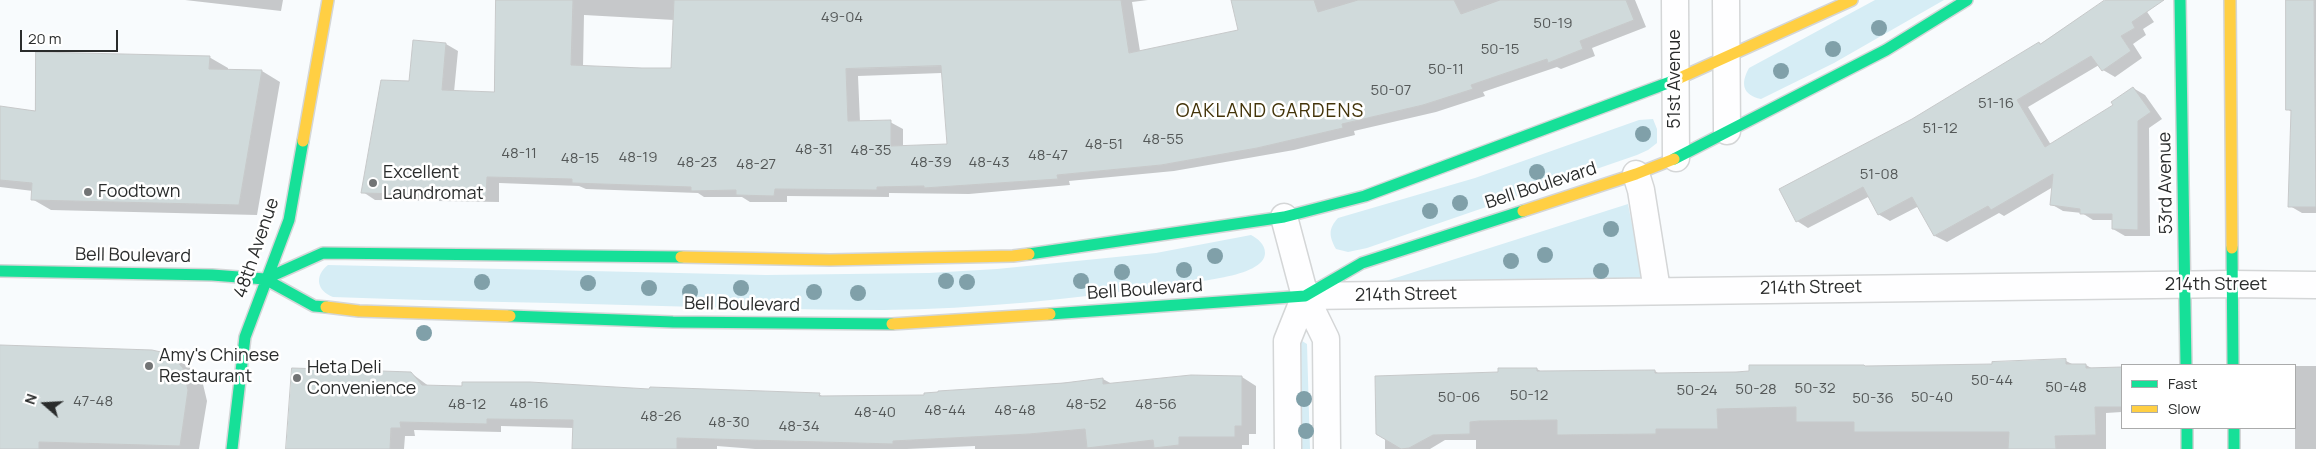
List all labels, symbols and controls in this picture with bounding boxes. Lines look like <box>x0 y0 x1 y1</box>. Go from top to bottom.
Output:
house number: 49-04 <box>821 9 863 27</box>
house number: 50-19 <box>1533 15 1573 33</box>
scale bar <box>22 20 120 52</box>
text: 20 m <box>28 28 61 49</box>
street label: 51st Avenue <box>1664 29 1686 129</box>
house number: 50-15 <box>1481 41 1519 59</box>
house number: 50-11 <box>1428 61 1464 79</box>
house number: 50-07 <box>1371 82 1411 100</box>
house number: 51-16 <box>1978 95 2014 113</box>
district label: OAKLAND GARDENS <box>1174 101 1366 123</box>
house number: 51-12 <box>1922 120 1958 138</box>
house number: 48-55 <box>1142 131 1184 149</box>
street label: 53rd Avenue <box>2154 132 2178 234</box>
house number: 48-51 <box>1085 136 1123 154</box>
house number: 48-31 <box>795 141 833 159</box>
house number: 48-35 <box>851 142 891 160</box>
house number: 48-11 <box>501 145 537 163</box>
house number: 48-47 <box>1028 147 1068 165</box>
house number: 48-19 <box>618 149 658 167</box>
house number: 48-15 <box>561 150 599 168</box>
house number: 48-23 <box>677 154 717 172</box>
house number: 48-39 <box>910 154 952 172</box>
house number: 48-43 <box>969 154 1009 172</box>
house number: 48-27 <box>736 156 776 174</box>
street label: Bell Boulevard <box>1483 158 1599 214</box>
place label: Excellent Laundromat <box>383 162 484 204</box>
house number: 51-08 <box>1860 166 1898 184</box>
marker: Excellent Laundromat <box>367 177 379 189</box>
place label: Foodtown <box>98 181 180 203</box>
marker: Foodtown <box>82 186 94 198</box>
street label: 48th Avenue <box>230 195 284 301</box>
street label: Bell Boulevard <box>75 244 191 268</box>
street label: 214th Street <box>2165 274 2267 296</box>
street label: Bell Boulevard <box>1086 275 1204 305</box>
street label: 214th Street <box>1760 276 1862 300</box>
street label: 214th Street <box>1355 283 1457 307</box>
street label: Bell Boulevard <box>684 293 800 317</box>
place label: Amy's Chinese Restaurant <box>159 345 279 388</box>
place label: Heta Deli Convenience <box>307 357 416 399</box>
marker: Amy's Chinese Restaurant <box>143 360 155 372</box>
legend <box>2121 364 2296 429</box>
marker: Heta Deli Convenience <box>291 372 303 384</box>
house number: 50-44 <box>1971 372 2013 390</box>
text: Fast <box>2168 373 2197 394</box>
north arrow <box>20 379 70 429</box>
house number: 50-48 <box>2045 379 2087 397</box>
house number: 50-32 <box>1795 380 1835 398</box>
house number: 50-28 <box>1735 381 1777 399</box>
house number: 50-24 <box>1676 382 1718 400</box>
house number: 50-12 <box>1510 387 1548 405</box>
house number: 50-06 <box>1438 389 1480 407</box>
house number: 50-40 <box>1911 389 1953 407</box>
house number: 50-36 <box>1852 390 1894 408</box>
text: N <box>20 391 41 407</box>
house number: 47-48 <box>73 393 113 411</box>
house number: 48-16 <box>509 395 549 413</box>
house number: 48-12 <box>448 396 486 414</box>
house number: 48-52 <box>1066 396 1106 414</box>
house number: 48-56 <box>1135 396 1177 414</box>
text: Slow <box>2168 398 2201 419</box>
house number: 48-44 <box>924 402 966 420</box>
house number: 48-48 <box>994 402 1036 420</box>
house number: 48-40 <box>854 404 896 422</box>
house number: 48-26 <box>640 408 682 426</box>
house number: 48-30 <box>708 414 750 432</box>
house number: 48-34 <box>779 418 819 436</box>

